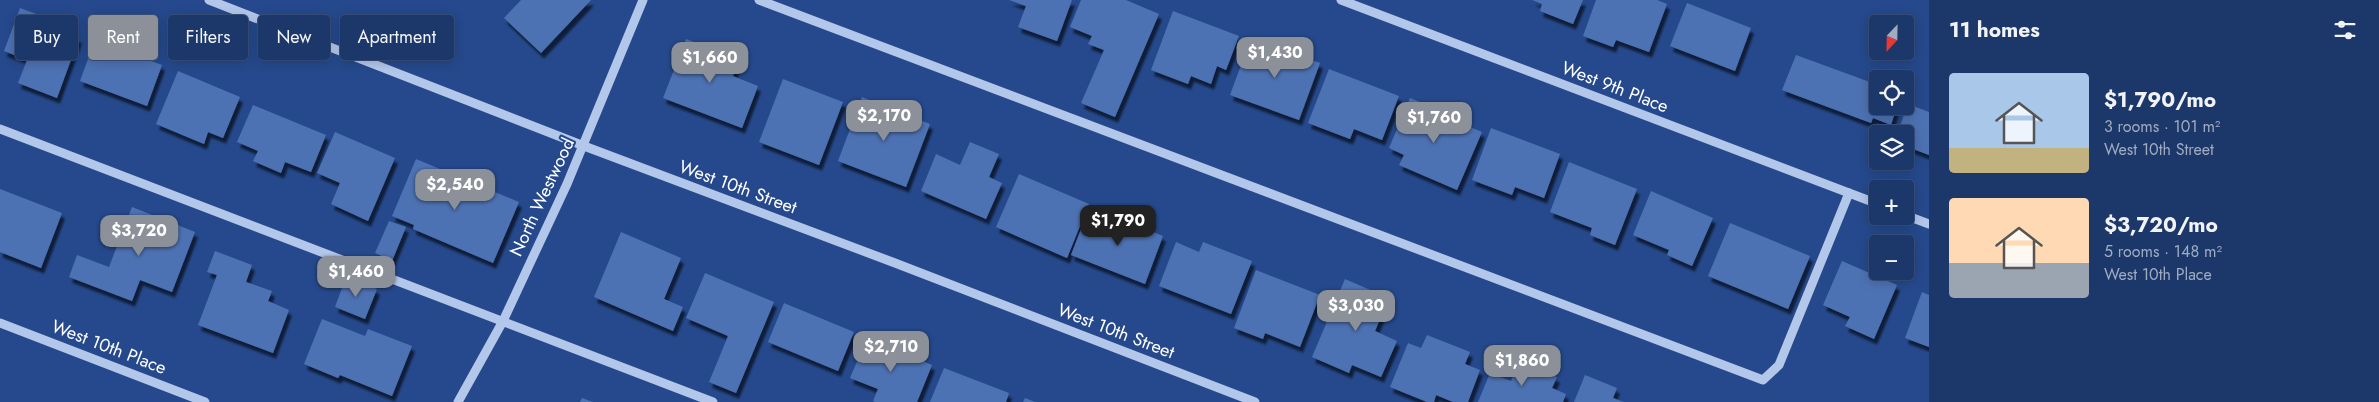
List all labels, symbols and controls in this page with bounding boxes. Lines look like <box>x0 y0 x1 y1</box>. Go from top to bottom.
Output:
chip: Buy <box>15 15 78 60</box>
chip: Rent <box>88 15 158 60</box>
chip: Filters <box>168 15 248 60</box>
chip: New <box>258 15 330 60</box>
chip: Apartment <box>340 15 454 60</box>
north arrow <box>1869 15 1914 60</box>
map controls <box>1869 15 1914 280</box>
text: 11 homes <box>1949 15 2040 45</box>
icon: filters <box>2331 16 2359 44</box>
pin: $1,430 <box>1234 36 1316 79</box>
text: $1,430 <box>1248 41 1302 64</box>
pin: $1,660 <box>669 42 751 84</box>
text: $1,660 <box>682 46 738 69</box>
street label: West 9th Place <box>1558 55 1672 119</box>
button: locate <box>1869 70 1914 115</box>
text: $1,790/mo <box>2104 85 2216 115</box>
icon: home <box>1989 93 2049 153</box>
pin: $2,170 <box>843 100 925 142</box>
pin: $1,760 <box>1393 102 1475 144</box>
text: $2,170 <box>857 104 911 127</box>
text: $1,760 <box>1407 106 1461 129</box>
text: 3 rooms · 101 m² <box>2104 115 2220 138</box>
button: layers <box>1869 125 1914 170</box>
street label: North Westwood <box>503 133 581 261</box>
text: West 10th Street <box>2104 138 2214 161</box>
street label: West 10th Street <box>675 154 801 221</box>
pin: $2,540 <box>414 168 496 211</box>
text: $2,540 <box>426 173 484 196</box>
button: + <box>1869 180 1914 225</box>
pin: $1,790 <box>1077 204 1159 247</box>
text: $1,790 <box>1091 209 1145 232</box>
text: $3,720/mo <box>2104 210 2218 240</box>
pin: $3,720 <box>98 214 180 257</box>
icon: home <box>1989 218 2049 278</box>
text: $3,720 <box>111 219 167 242</box>
button: − <box>1869 235 1914 280</box>
text: 5 rooms · 148 m² <box>2104 240 2222 263</box>
pin: $1,460 <box>315 256 397 298</box>
text: $1,460 <box>328 260 384 283</box>
text: West 10th Place <box>2104 263 2212 286</box>
pin: $3,030 <box>1315 290 1397 332</box>
text: $3,030 <box>1328 294 1384 317</box>
street label: West 10th Street <box>1054 297 1179 366</box>
street label: West 10th Place <box>48 313 170 381</box>
pin: $2,710 <box>850 330 932 373</box>
text: $2,710 <box>864 335 918 358</box>
pin: $1,860 <box>1481 344 1563 387</box>
text: $1,860 <box>1495 349 1549 372</box>

